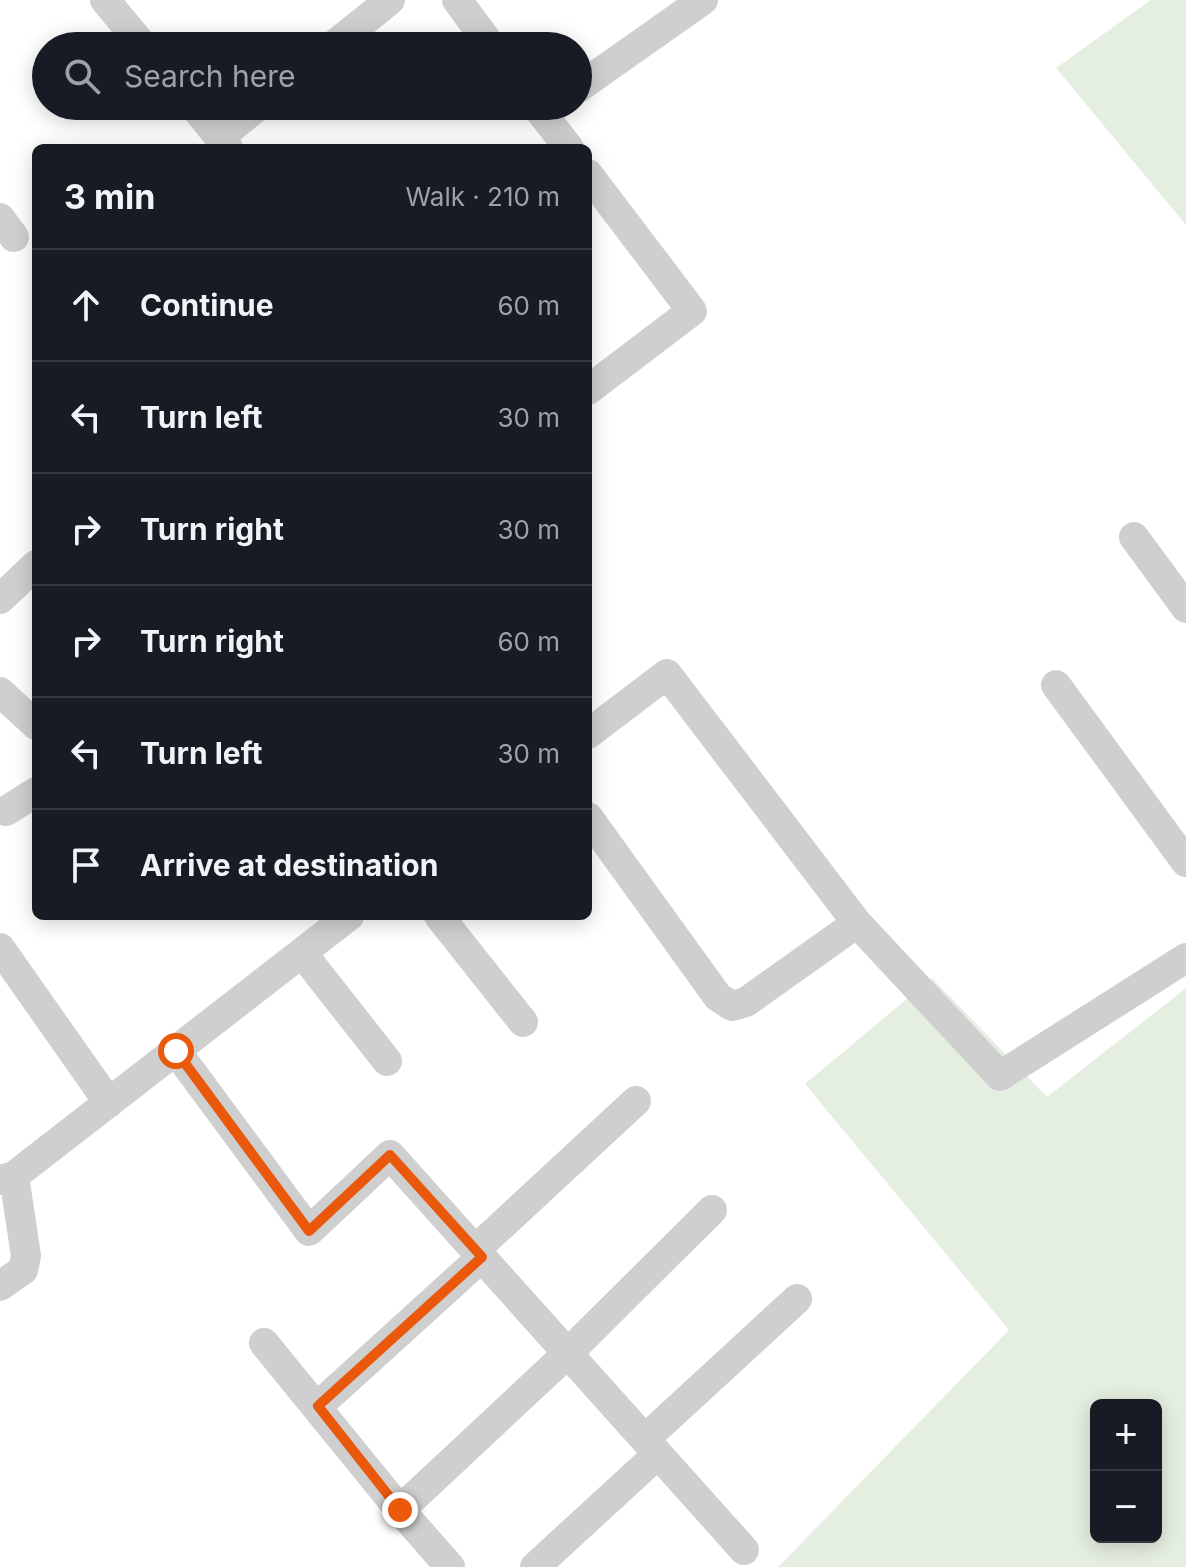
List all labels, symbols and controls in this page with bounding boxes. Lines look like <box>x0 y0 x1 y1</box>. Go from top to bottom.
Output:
search box <box>32 32 592 120</box>
icon: search <box>60 54 104 98</box>
text: Search here <box>124 58 296 94</box>
text: 3 min <box>64 176 155 217</box>
text: Walk · 210 m <box>405 181 560 212</box>
icon: ahead <box>64 283 108 327</box>
text: Continue <box>140 287 274 323</box>
text: 60 m <box>497 290 560 321</box>
icon: left <box>64 395 108 439</box>
text: Turn left <box>140 399 262 435</box>
text: 30 m <box>497 402 560 433</box>
icon: right <box>64 507 108 551</box>
text: Turn right <box>140 511 284 547</box>
text: 30 m <box>497 514 560 545</box>
icon: right <box>64 619 108 663</box>
text: Turn right <box>140 623 284 659</box>
text: 60 m <box>497 626 560 657</box>
icon: left <box>64 731 108 775</box>
text: Turn left <box>140 735 262 771</box>
text: 30 m <box>497 738 560 769</box>
icon: arrive <box>64 843 108 887</box>
text: Arrive at destination <box>140 847 438 883</box>
route start <box>158 1033 194 1069</box>
map controls <box>1090 1399 1162 1543</box>
button: + <box>1090 1399 1162 1471</box>
button: − <box>1090 1471 1162 1543</box>
route end <box>382 1492 418 1528</box>

